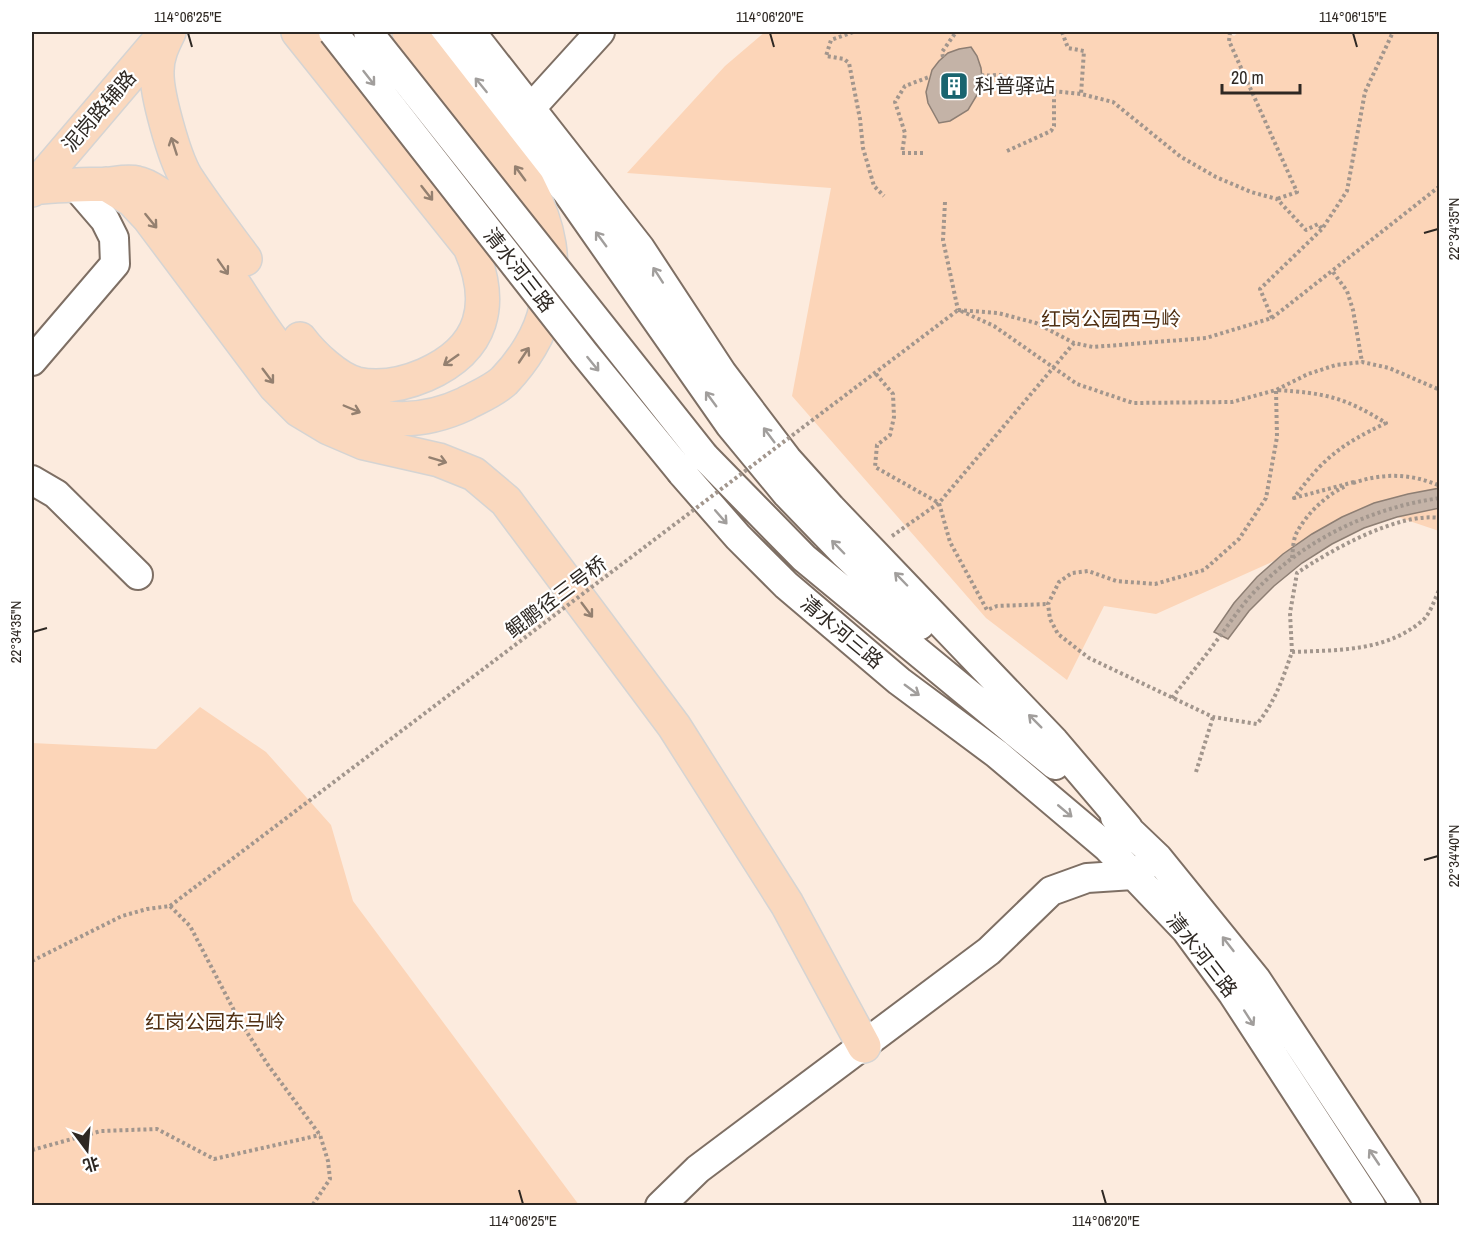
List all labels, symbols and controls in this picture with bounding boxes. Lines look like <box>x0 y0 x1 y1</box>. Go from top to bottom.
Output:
text: 114°06'25"E <box>154 6 222 27</box>
text: 114°06'20"E <box>736 6 804 27</box>
text: 114°06'15"E <box>1319 6 1387 27</box>
scale bar <box>1222 57 1300 95</box>
street label: 泥岗路辅路 <box>56 64 142 157</box>
text: 20 m <box>1231 65 1264 90</box>
one-way arrow <box>363 69 376 85</box>
building icon: 科普驿站 <box>938 70 970 102</box>
place label: 科普驿站 <box>975 72 1055 99</box>
one-way arrow <box>475 77 488 93</box>
one-way arrow <box>168 137 179 155</box>
one-way arrow <box>513 165 526 181</box>
one-way arrow <box>421 185 434 201</box>
text: 22°34'35"N <box>1443 198 1464 260</box>
one-way arrow <box>144 212 157 228</box>
street label: 清水河三路 <box>478 222 561 317</box>
one-way arrow <box>595 231 607 247</box>
one-way arrow <box>217 258 229 275</box>
one-way arrow <box>652 268 664 284</box>
park label: 红岗公园西马岭 <box>1041 305 1181 332</box>
one-way arrow <box>518 347 530 364</box>
one-way arrow <box>444 354 460 366</box>
one-way arrow <box>586 356 599 372</box>
one-way arrow <box>262 368 274 384</box>
one-way arrow <box>705 392 717 408</box>
one-way arrow <box>343 404 361 415</box>
one-way arrow <box>763 428 776 444</box>
one-way arrow <box>428 455 447 466</box>
one-way arrow <box>714 509 728 524</box>
one-way arrow <box>831 539 845 554</box>
street label: 鲲鹏径三号桥 <box>500 550 612 643</box>
one-way arrow <box>894 572 908 587</box>
street label: 清水河三路 <box>795 589 889 674</box>
text: 22°34'35"N <box>5 601 26 663</box>
one-way arrow <box>581 601 593 617</box>
one-way arrow <box>903 684 919 696</box>
one-way arrow <box>1027 713 1042 728</box>
one-way arrow <box>1057 804 1072 818</box>
text: 22°34'40"N <box>1443 825 1464 887</box>
street label: 清水河三路 <box>1161 907 1244 1002</box>
one-way arrow <box>1221 936 1234 952</box>
park label: 红岗公园东马岭 <box>145 1008 285 1035</box>
one-way arrow <box>1243 1010 1255 1026</box>
north arrow <box>57 1120 117 1180</box>
one-way arrow <box>1367 1149 1379 1166</box>
text: 北 <box>80 1152 102 1177</box>
text: 114°06'25"E <box>489 1210 557 1231</box>
text: 114°06'20"E <box>1072 1210 1140 1231</box>

